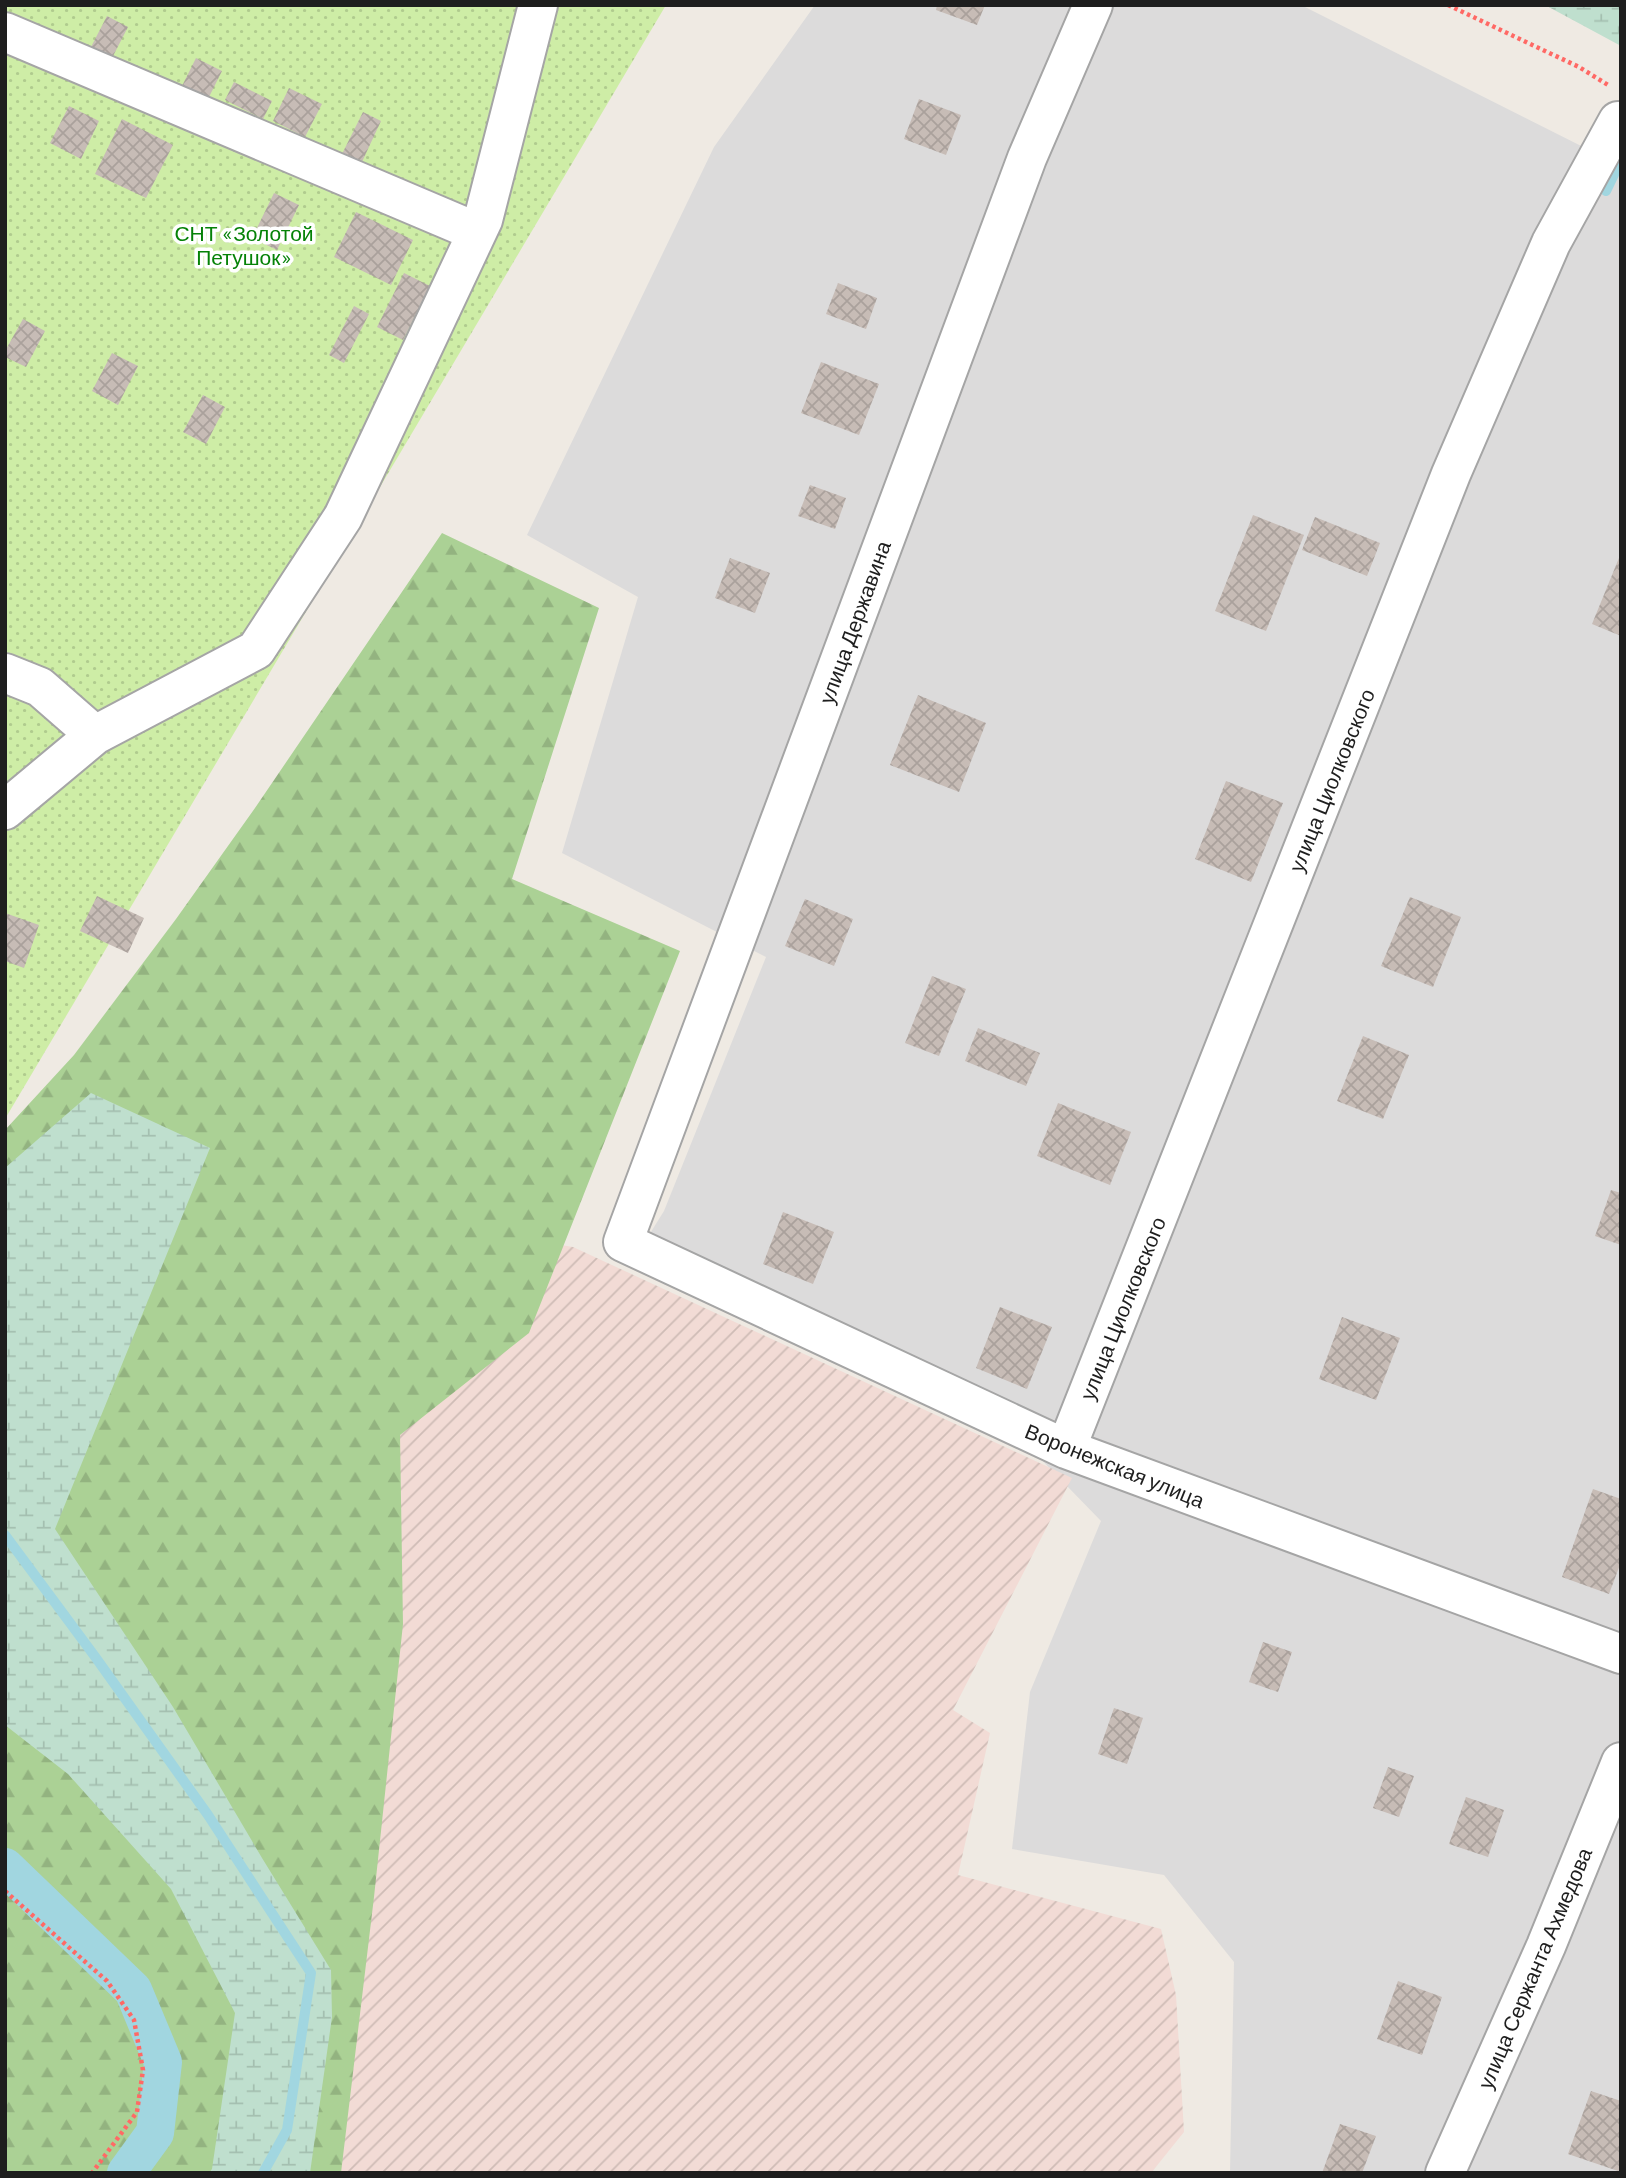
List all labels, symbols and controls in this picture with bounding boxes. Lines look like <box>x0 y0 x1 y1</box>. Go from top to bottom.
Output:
park label: СНТ «Золотой Петушок» <box>174 220 314 269</box>
street label: улица Державина <box>813 537 895 707</box>
street label: улица Циолковского <box>1283 685 1379 875</box>
street label: улица Циолковского <box>1074 1213 1170 1403</box>
street label: Воронежская улица <box>1022 1418 1209 1513</box>
street label: улица Сержанта Ахмедова <box>1472 1843 1596 2092</box>

